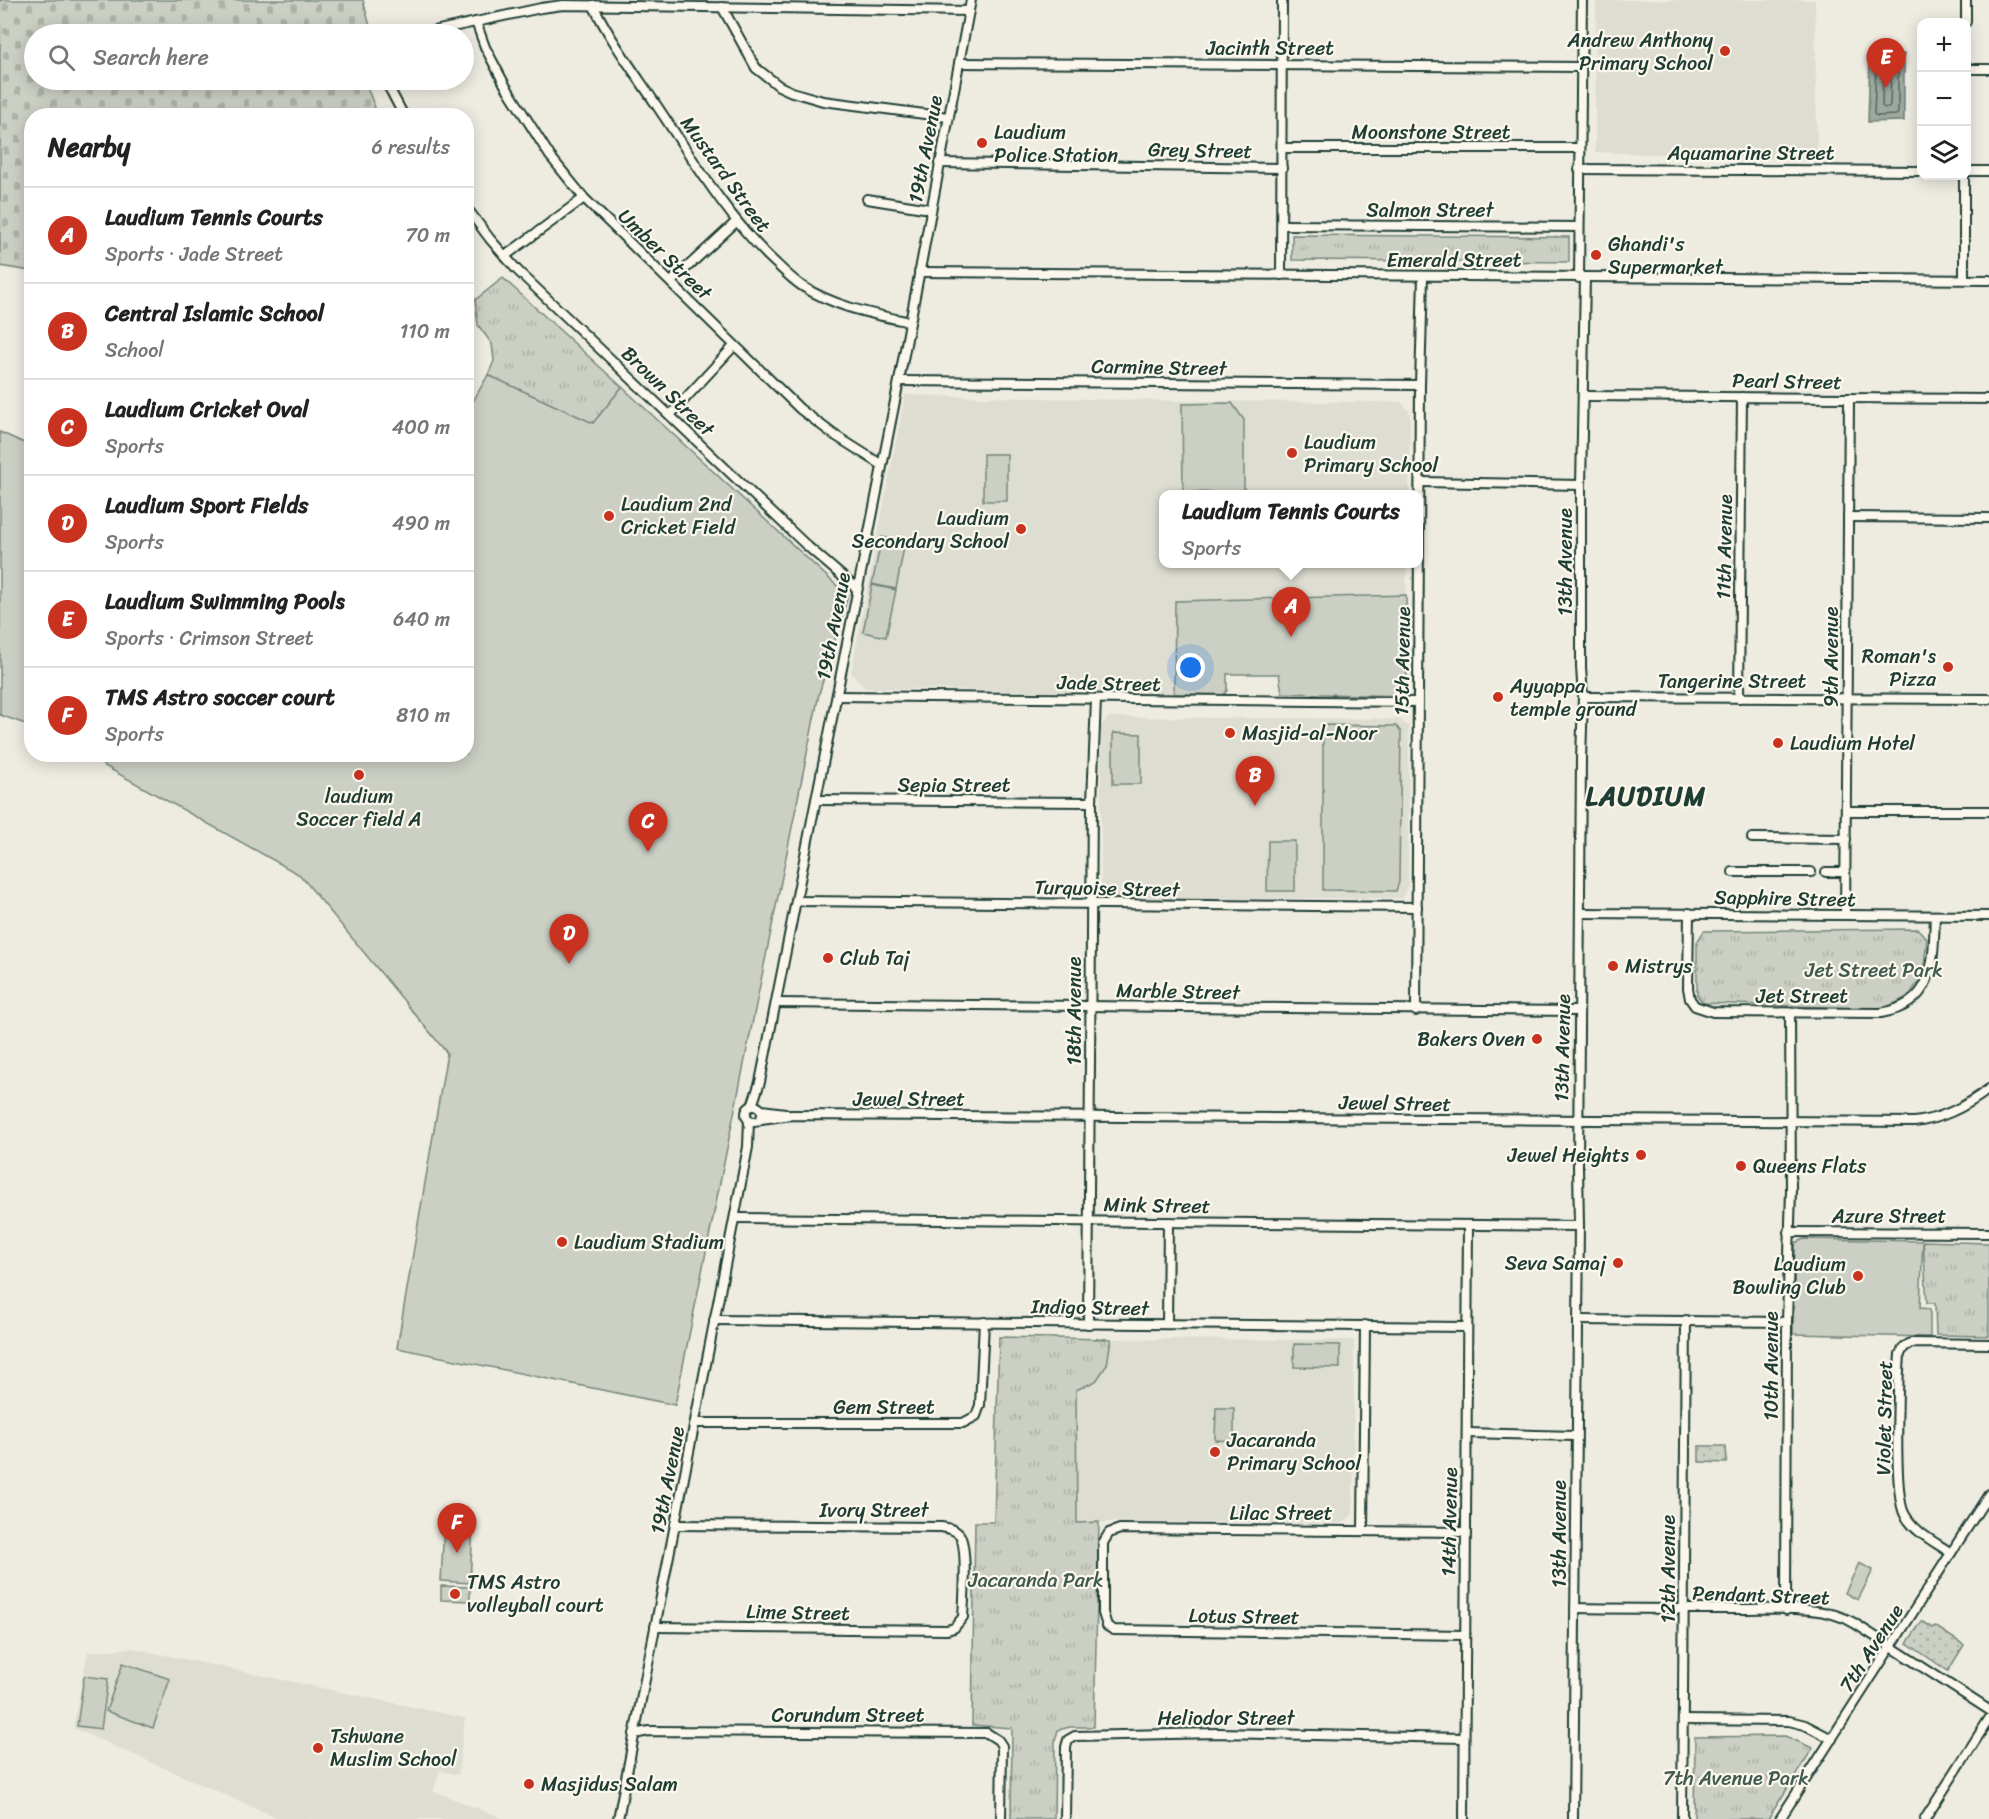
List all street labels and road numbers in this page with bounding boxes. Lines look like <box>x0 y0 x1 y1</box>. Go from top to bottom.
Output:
street label: Jacinth Street <box>1205 31 1334 66</box>
street label: 19th Avenue <box>898 92 953 206</box>
street label: Mustard Street <box>671 108 780 241</box>
street label: Moonstone Street <box>1352 115 1511 150</box>
street label: Grey Street <box>1148 132 1253 169</box>
street label: Aquamarine Street <box>1666 136 1835 171</box>
street label: Salmon Street <box>1366 193 1495 228</box>
street label: Umber Street <box>609 200 721 309</box>
street label: Emerald Street <box>1386 243 1522 278</box>
street label: Brown Street <box>613 337 723 446</box>
street label: Carmine Street <box>1091 349 1228 386</box>
street label: Pearl Street <box>1732 363 1842 400</box>
street label: 11th Avenue <box>1706 494 1743 600</box>
street label: 13th Avenue <box>1548 508 1583 616</box>
street label: 19th Avenue <box>806 569 861 683</box>
street label: 15th Avenue <box>1384 606 1421 716</box>
street label: 9th Avenue <box>1814 606 1849 707</box>
street label: Tangerine Street <box>1658 664 1807 699</box>
street label: Jade Street <box>1056 665 1161 702</box>
street label: Sepia Street <box>898 768 1011 803</box>
street label: Turquoise Street <box>1034 870 1181 907</box>
street label: Sapphire Street <box>1714 880 1856 917</box>
street label: 18th Avenue <box>1057 956 1092 1065</box>
street label: Marble Street <box>1116 973 1241 1010</box>
street label: Jet Street <box>1755 979 1848 1014</box>
street label: 13th Avenue <box>1544 993 1581 1102</box>
street label: Jewel Street <box>852 1082 965 1117</box>
street label: Jewel Street <box>1338 1085 1452 1122</box>
street label: Mink Street <box>1103 1187 1211 1224</box>
street label: Azure Street <box>1831 1199 1947 1234</box>
street label: Indigo Street <box>1030 1289 1150 1326</box>
street label: 10th Avenue <box>1754 1311 1789 1421</box>
street label: Violet Street <box>1866 1360 1903 1476</box>
street label: Gem Street <box>833 1390 935 1425</box>
street label: 19th Avenue <box>640 1423 695 1537</box>
street label: 14th Avenue <box>1431 1467 1468 1577</box>
street label: 13th Avenue <box>1542 1480 1577 1588</box>
street label: Ivory Street <box>818 1493 930 1528</box>
street label: Lilac Street <box>1229 1496 1333 1531</box>
street label: 12th Avenue <box>1651 1514 1686 1623</box>
street label: Pendant Street <box>1692 1576 1830 1615</box>
street label: Lime Street <box>746 1594 850 1631</box>
street label: 7th Avenue <box>1830 1597 1913 1700</box>
street label: Lotus Street <box>1188 1598 1300 1635</box>
street label: Corundum Street <box>772 1698 925 1733</box>
street label: Heliodor Street <box>1157 1701 1296 1736</box>

